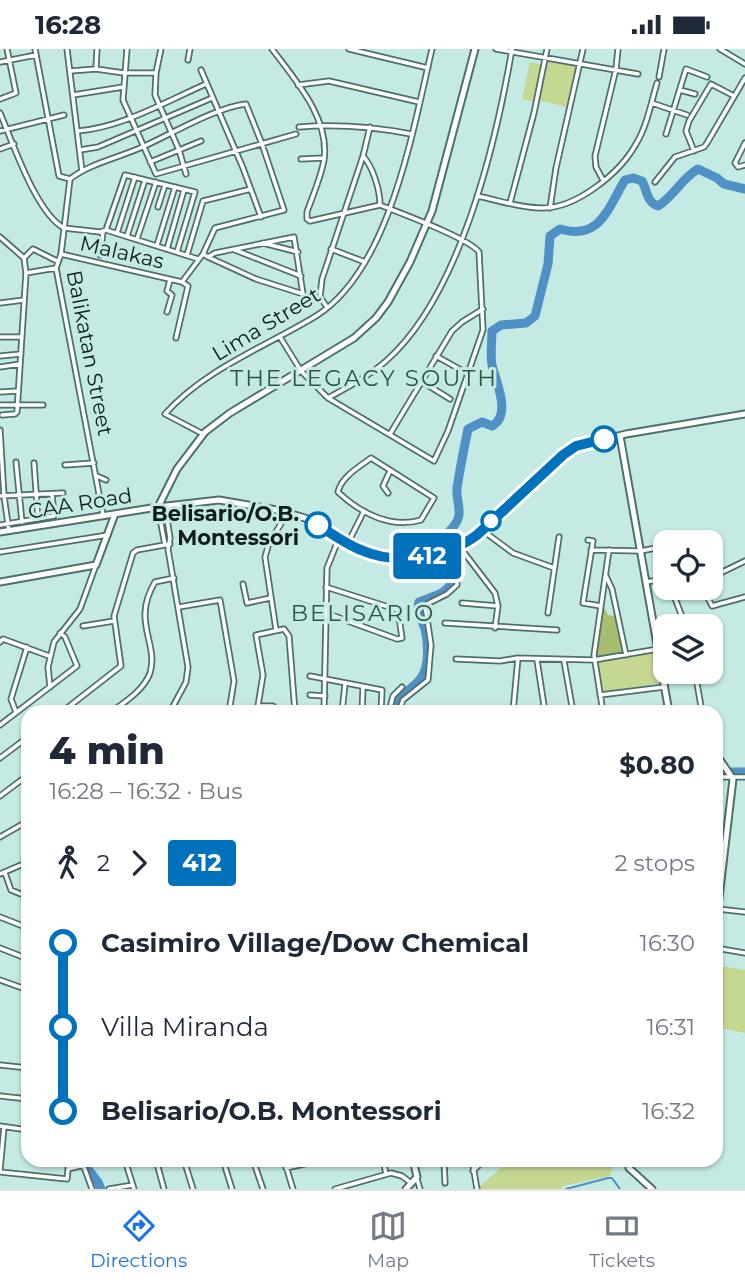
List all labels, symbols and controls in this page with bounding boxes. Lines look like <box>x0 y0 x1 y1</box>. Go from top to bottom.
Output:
text: 16:28 <box>35 9 101 41</box>
street label: Malakas <box>78 230 166 274</box>
street label: Balikatan Street <box>62 268 118 438</box>
street label: Lima Street <box>207 282 325 366</box>
district label: THE LEGACY SOUTH <box>230 364 498 392</box>
unlabelled marker <box>591 426 617 452</box>
street label: CAA Road <box>26 482 134 524</box>
place label: Belisario/O.B. Montessori <box>152 501 299 550</box>
unlabelled marker <box>481 511 501 531</box>
marker: Belisario/O.B. Montessori <box>305 512 331 538</box>
map controls <box>653 530 723 684</box>
button: locate <box>653 530 723 600</box>
line badge: 412 <box>387 533 467 579</box>
text: 412 <box>407 541 447 570</box>
district label: BELISARIO <box>291 599 435 627</box>
button: layers <box>653 614 723 684</box>
text: 4 min <box>49 727 165 774</box>
text: $0.80 <box>619 749 695 781</box>
text: 16:28 – 16:32 · Bus <box>49 777 242 805</box>
icon: walk <box>49 844 87 882</box>
icon: forward <box>120 844 158 882</box>
text: 412 <box>182 848 222 877</box>
text: 2 <box>97 849 110 877</box>
text: 2 stops <box>615 849 695 877</box>
text: Casimiro Village/Dow Chemical <box>101 927 529 959</box>
text: 16:30 <box>640 929 695 957</box>
text: Villa Miranda <box>101 1011 269 1043</box>
text: 16:31 <box>647 1013 695 1041</box>
text: Belisario/O.B. Montessori <box>101 1095 442 1127</box>
text: 16:32 <box>642 1097 695 1125</box>
tab: Directions <box>90 1207 187 1272</box>
tab: Map <box>367 1207 409 1272</box>
tab: Tickets <box>589 1207 655 1272</box>

